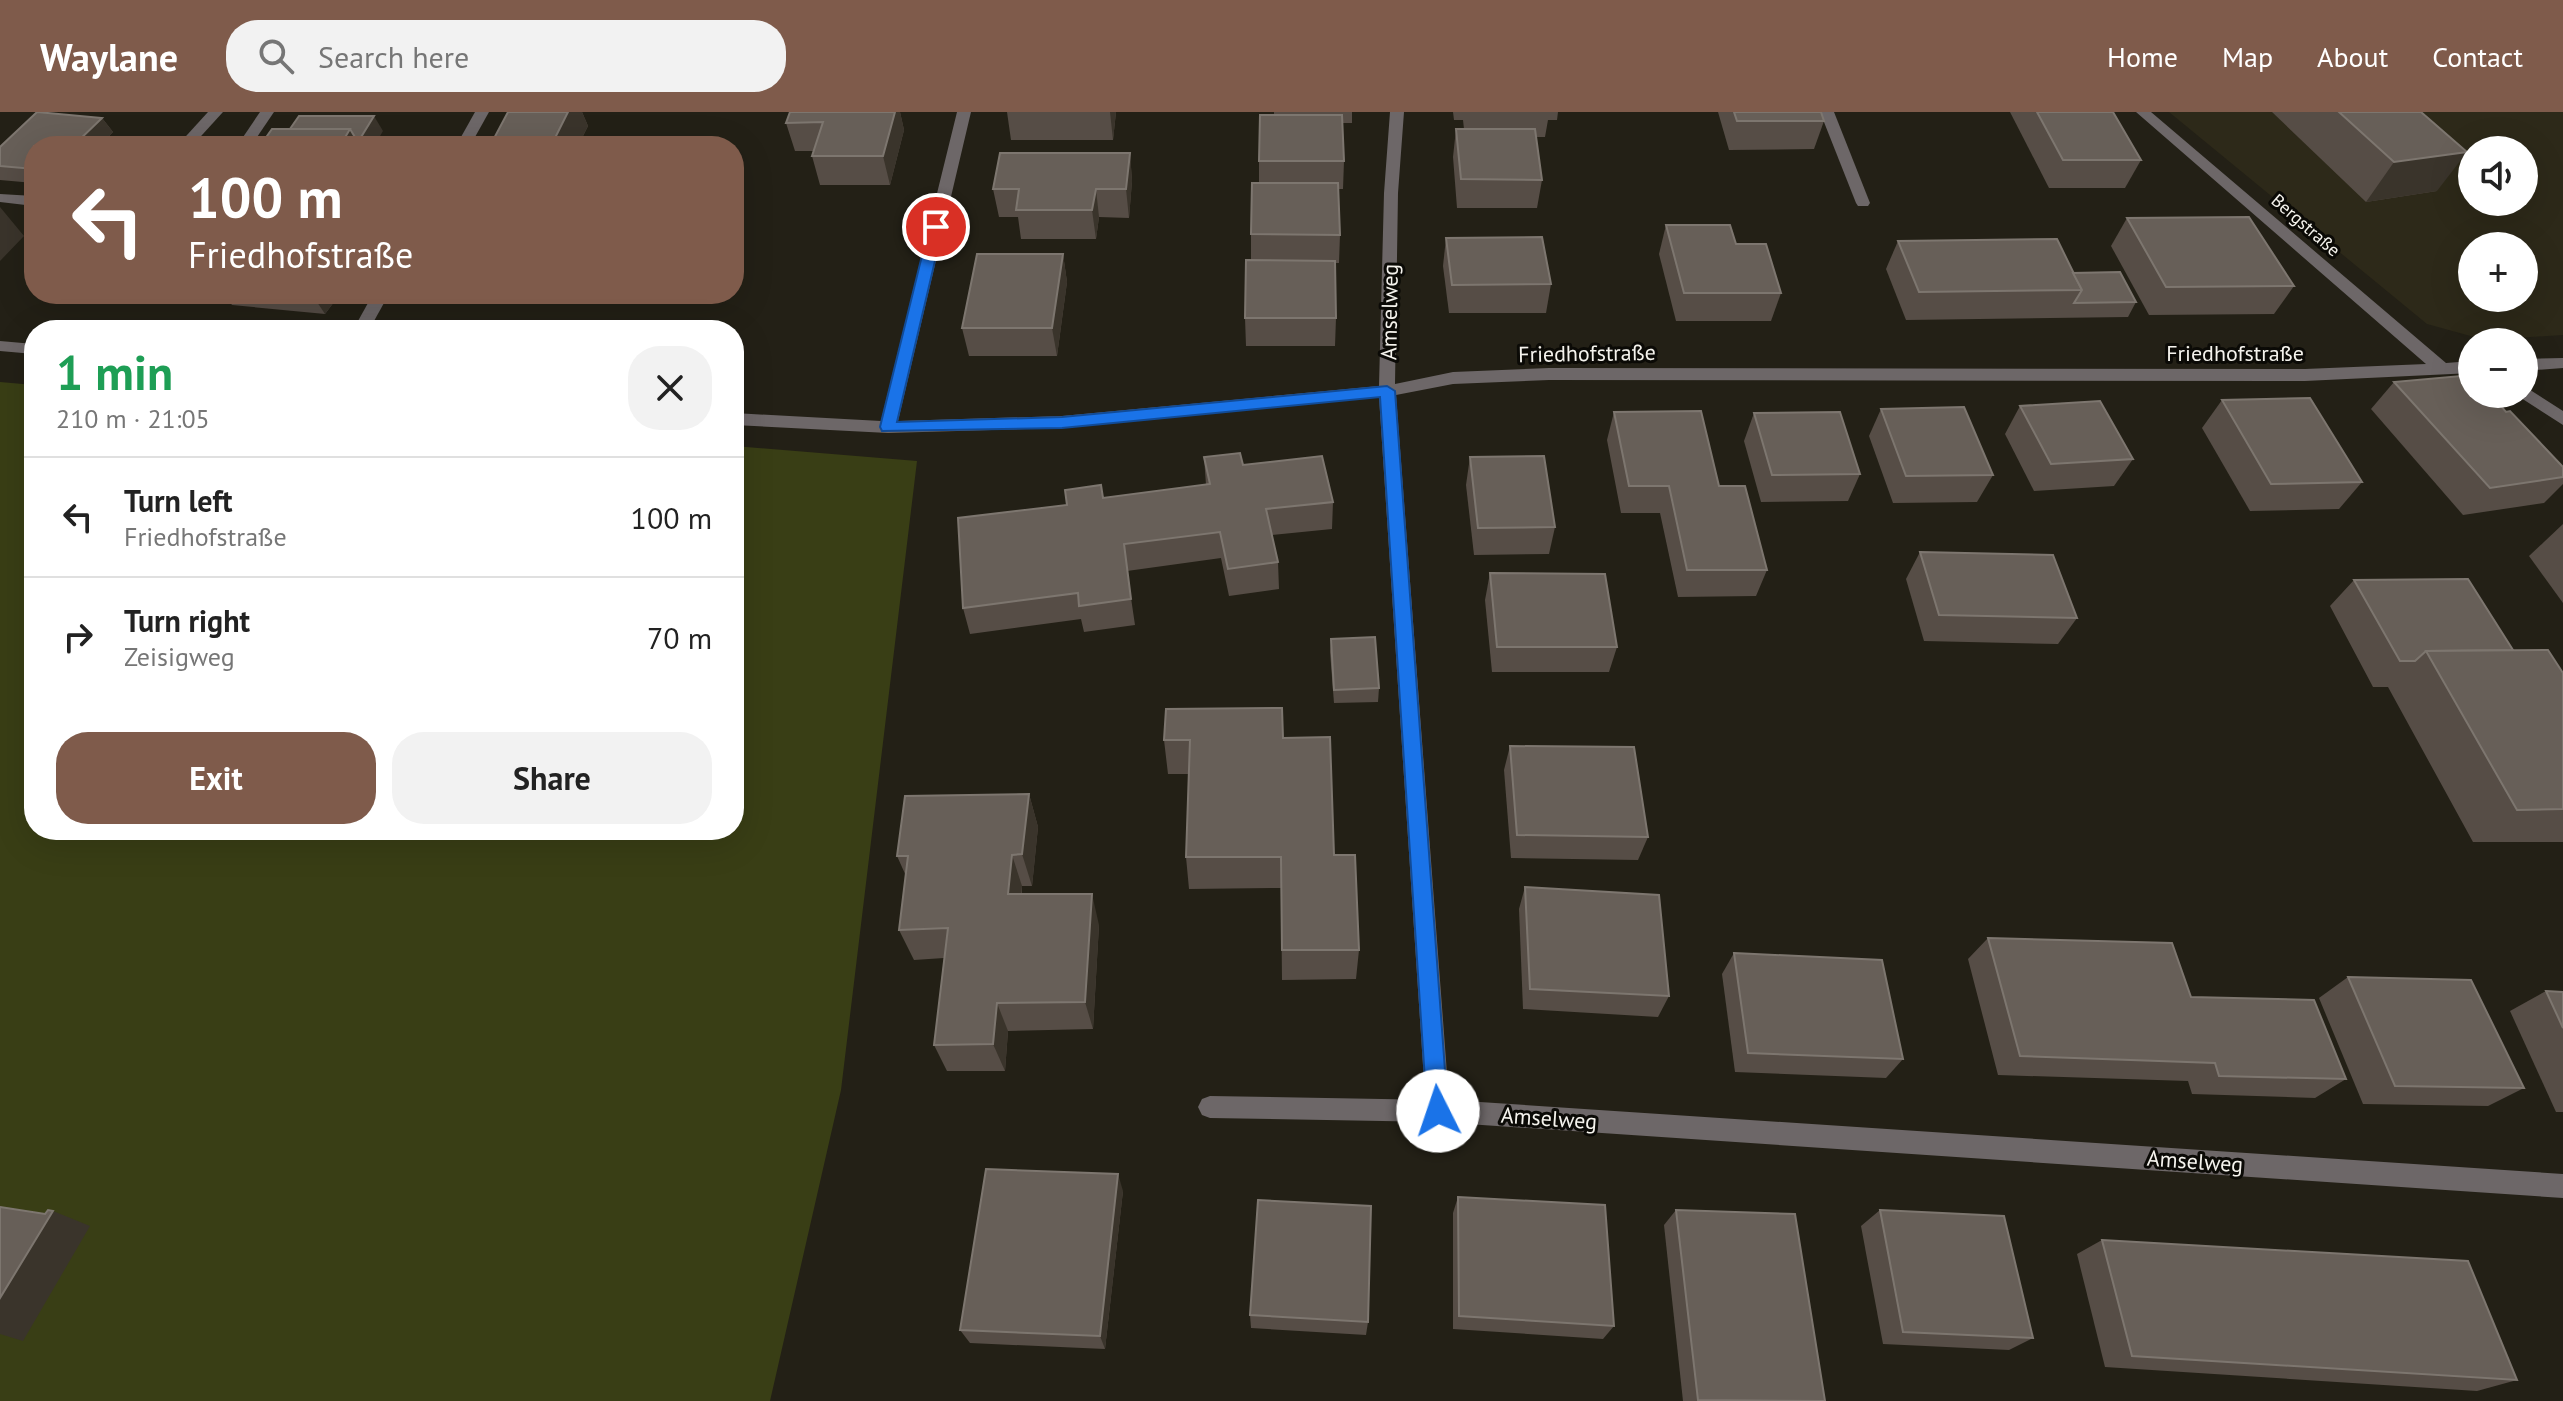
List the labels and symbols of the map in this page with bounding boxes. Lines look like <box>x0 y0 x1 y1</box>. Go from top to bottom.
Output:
street label: Bergstraße <box>2267 189 2345 261</box>
pin <box>902 193 970 261</box>
street label: Amselweg <box>1374 264 1404 360</box>
street label: Friedhofstraße <box>1518 338 1656 368</box>
street label: Friedhofstraße <box>2166 339 2304 367</box>
position arrow <box>1396 1069 1480 1153</box>
street label: Amselweg <box>1500 1101 1598 1135</box>
street label: Amselweg <box>2146 1144 2244 1178</box>

